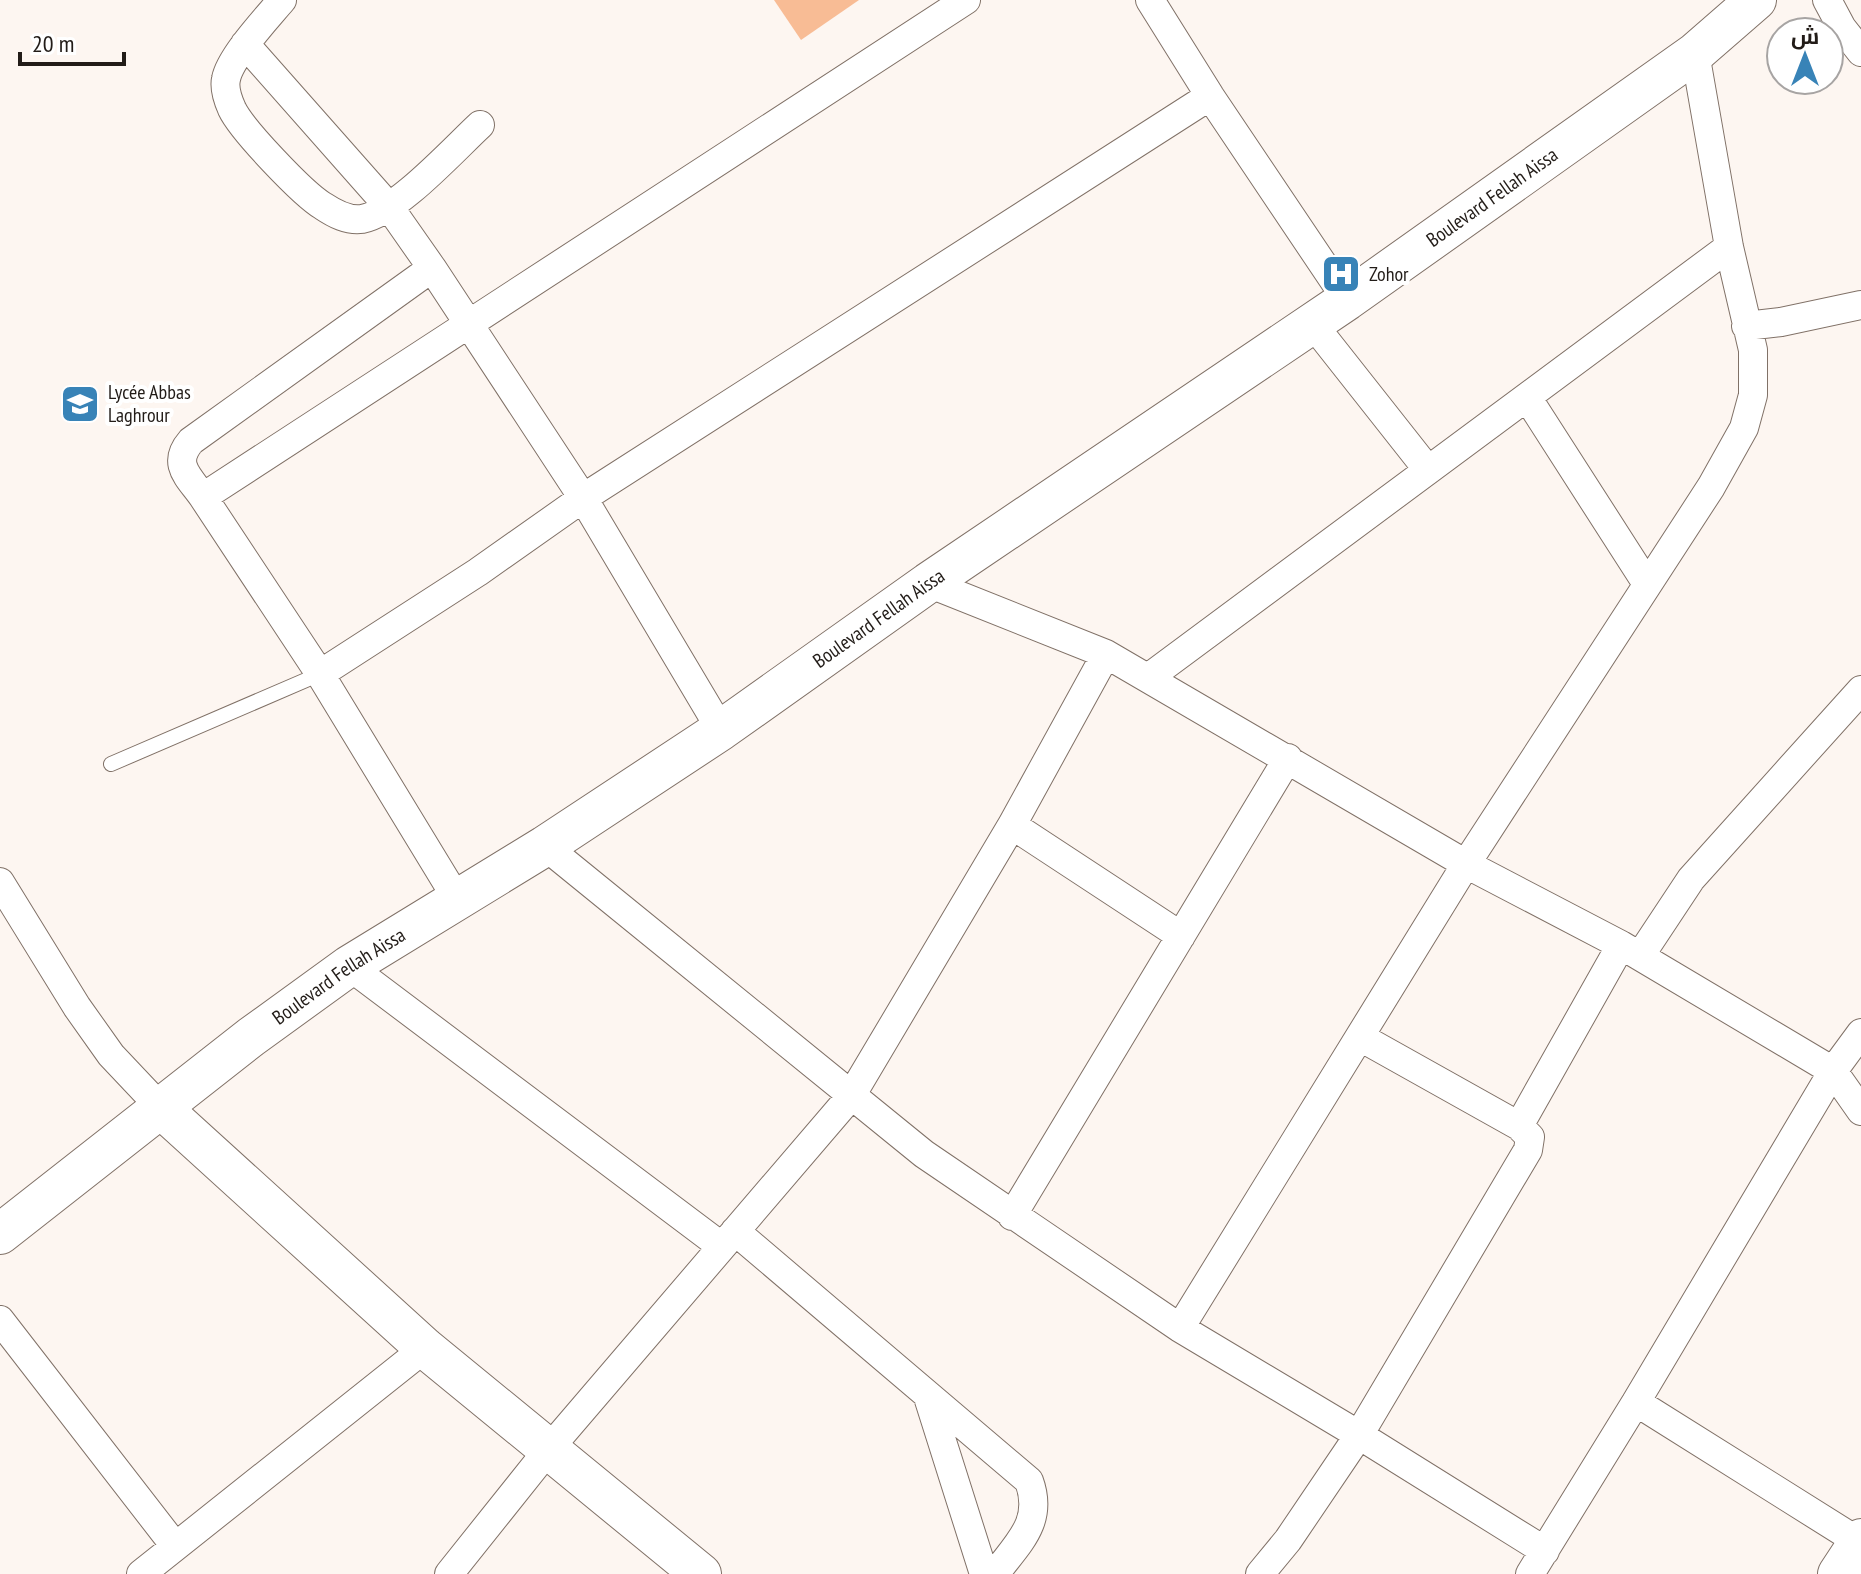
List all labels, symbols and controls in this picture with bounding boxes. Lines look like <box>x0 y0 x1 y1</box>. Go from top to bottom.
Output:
scale bar <box>20 16 124 66</box>
north arrow <box>1765 16 1845 96</box>
text: ش <box>1791 22 1819 50</box>
text: 20 m <box>32 28 74 59</box>
street label: Boulevard Fellah Aissa <box>1421 142 1563 253</box>
hospital icon: Zohor <box>1320 253 1362 295</box>
place label: Zohor <box>1369 261 1409 287</box>
place label: Lycée Abbas Laghrour <box>108 379 191 428</box>
school or university icon: Lycée Abbas Laghrour <box>59 383 101 425</box>
street label: Boulevard Fellah Aissa <box>808 563 949 674</box>
street label: Boulevard Fellah Aissa <box>267 922 410 1030</box>

